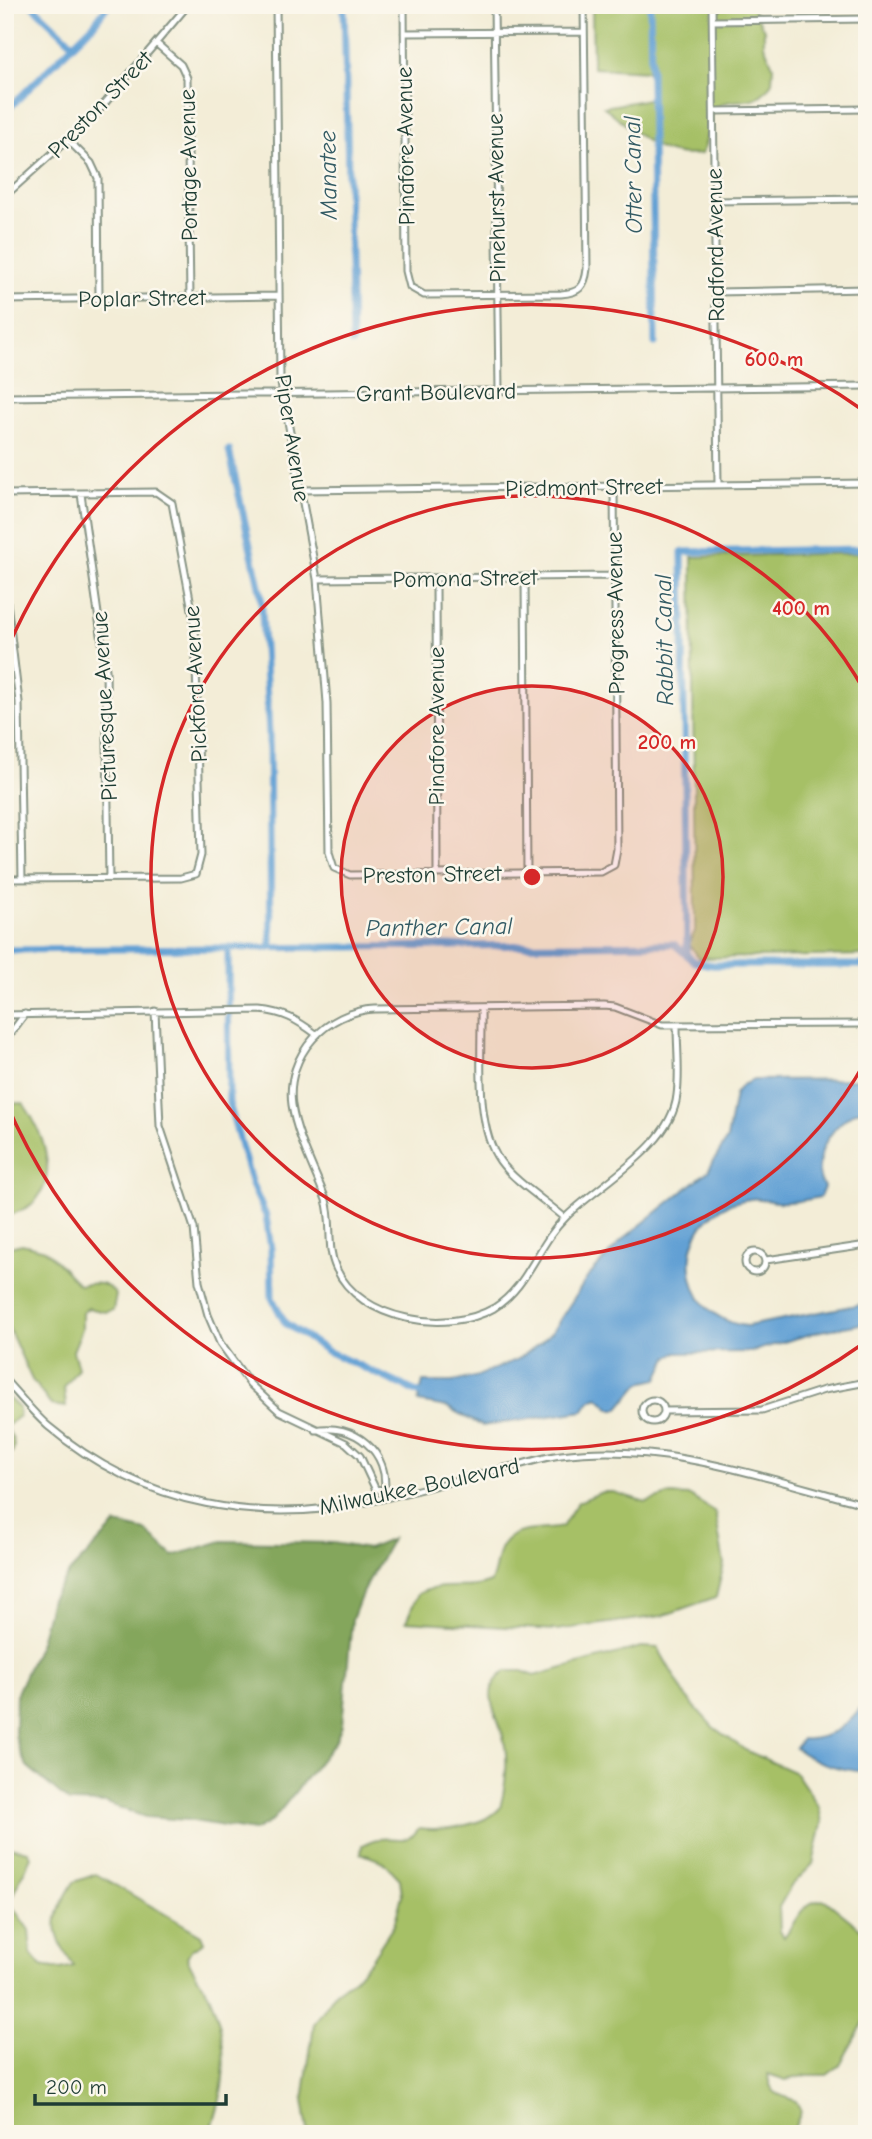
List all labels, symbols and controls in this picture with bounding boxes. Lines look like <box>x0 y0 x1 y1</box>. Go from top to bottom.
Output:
street label: Preston Street <box>42 44 159 164</box>
street label: Pinafore Avenue <box>391 66 420 226</box>
street label: Portage Avenue <box>174 89 203 241</box>
street label: Pinehurst Avenue <box>482 113 511 283</box>
water label: Otter Canal <box>618 115 648 234</box>
water label: Manatee <box>313 130 343 221</box>
street label: Radford Avenue <box>701 168 730 322</box>
street label: Poplar Street <box>78 284 207 313</box>
text: 600 m <box>744 347 804 371</box>
street label: Piper Avenue <box>269 372 316 504</box>
street label: Grant Boulevard <box>356 378 516 407</box>
street label: Piedmont Street <box>505 473 664 502</box>
street label: Progress Avenue <box>601 531 630 695</box>
street label: Pomona Street <box>392 564 539 593</box>
water label: Rabbit Canal <box>649 573 679 706</box>
text: 400 m <box>772 596 830 620</box>
street label: Pickford Avenue <box>178 605 213 763</box>
street label: Picturesque Avenue <box>86 610 123 802</box>
street label: Pinafore Avenue <box>423 647 450 805</box>
text: 200 m <box>638 730 696 754</box>
street label: Preston Street <box>362 860 503 889</box>
centre of rings <box>520 865 544 889</box>
water label: Panther Canal <box>365 912 513 942</box>
street label: Milwaukee Boulevard <box>316 1452 522 1521</box>
scale bar <box>35 2062 226 2106</box>
text: 200 m <box>46 2075 107 2099</box>

